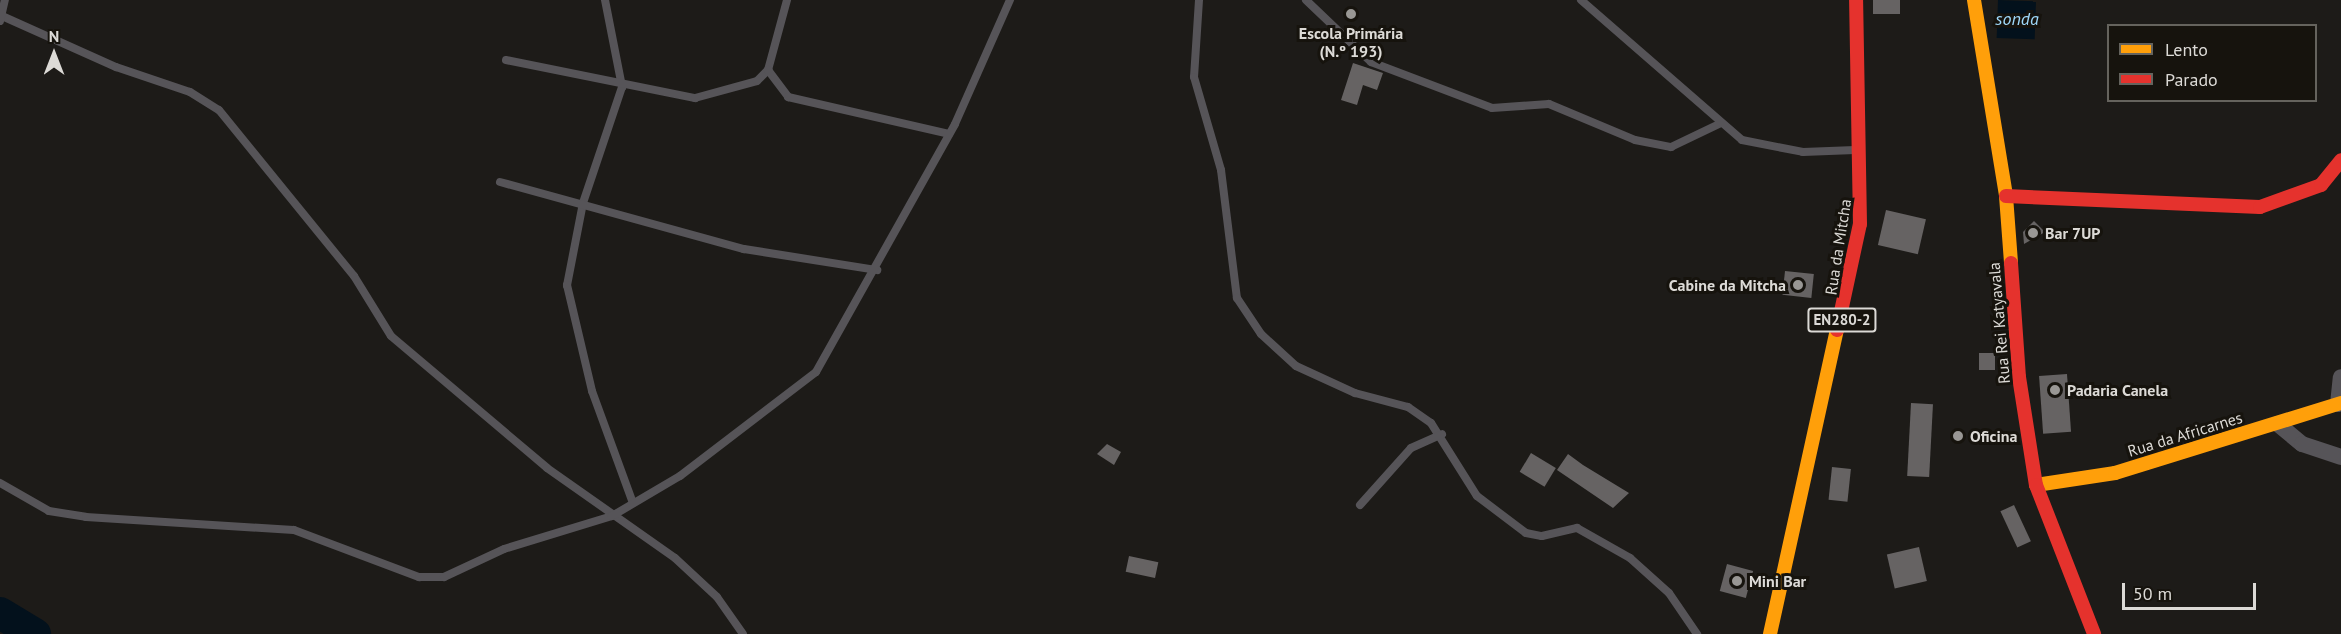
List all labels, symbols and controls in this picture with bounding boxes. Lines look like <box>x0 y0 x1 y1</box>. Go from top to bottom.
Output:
marker: Escola Primária (N.º 193) <box>1344 7 1358 21</box>
water label: sonda <box>1995 8 2039 30</box>
place label: Escola Primária (N.º 193) <box>1299 23 1403 61</box>
north arrow <box>24 24 84 84</box>
legend <box>2107 24 2317 102</box>
text: N <box>49 26 59 46</box>
text: Lento <box>2165 38 2208 61</box>
text: Parado <box>2165 68 2218 91</box>
street label: Rua da Mitcha <box>1821 198 1855 296</box>
place label: Bar 7UP <box>2045 223 2100 243</box>
marker: Bar 7UP <box>2026 226 2040 240</box>
street label: Rua Rei Katyavala <box>1984 261 2014 385</box>
place label: Cabine da Mitcha <box>1669 275 1786 295</box>
marker: Cabine da Mitcha <box>1791 278 1805 292</box>
road number: EN280-2 <box>1806 308 1878 332</box>
place label: Padaria Canela <box>2067 380 2168 400</box>
marker: Padaria Canela <box>2048 383 2062 397</box>
street label: Rua da Africarnes <box>2125 407 2245 461</box>
place label: Oficina <box>1970 426 2017 446</box>
marker: Oficina <box>1951 429 1965 443</box>
place label: Mini Bar <box>1749 571 1806 591</box>
scale bar <box>2125 571 2258 609</box>
marker: Mini Bar <box>1730 574 1744 588</box>
text: 50 m <box>2133 582 2172 605</box>

